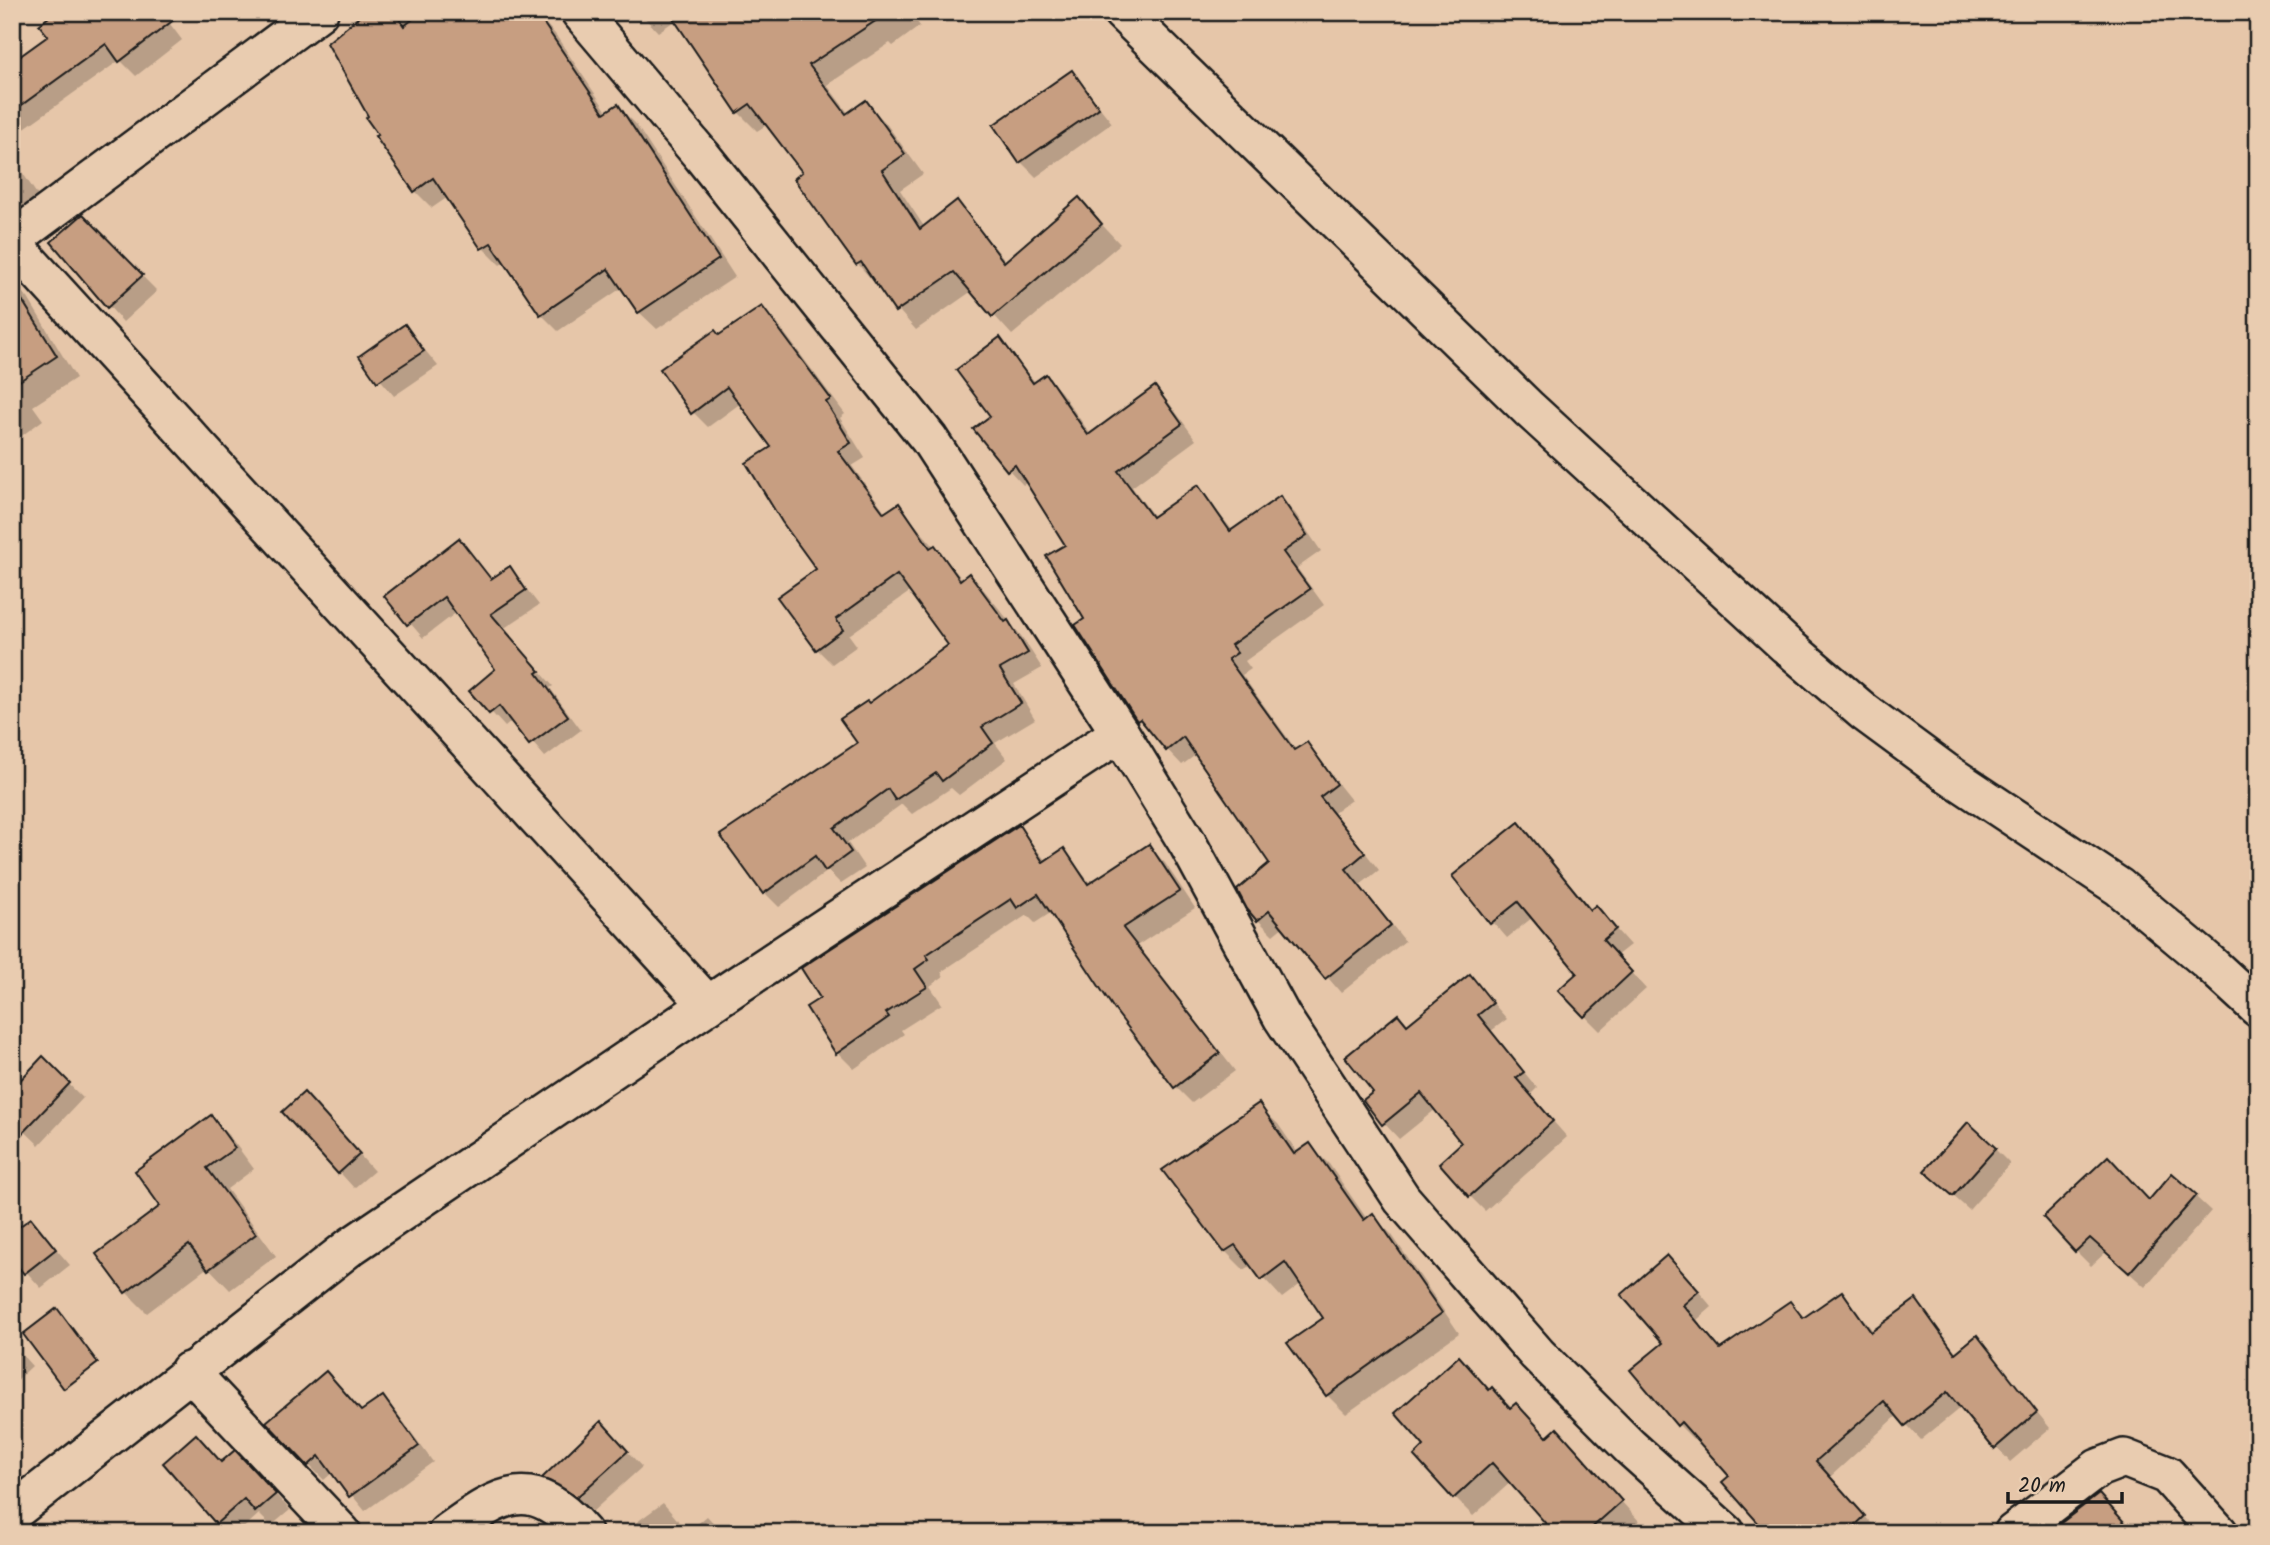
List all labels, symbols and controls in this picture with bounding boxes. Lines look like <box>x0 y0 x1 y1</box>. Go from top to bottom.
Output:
scale bar <box>2008 1461 2121 1505</box>
text: 20 m <box>2018 1470 2066 1503</box>

